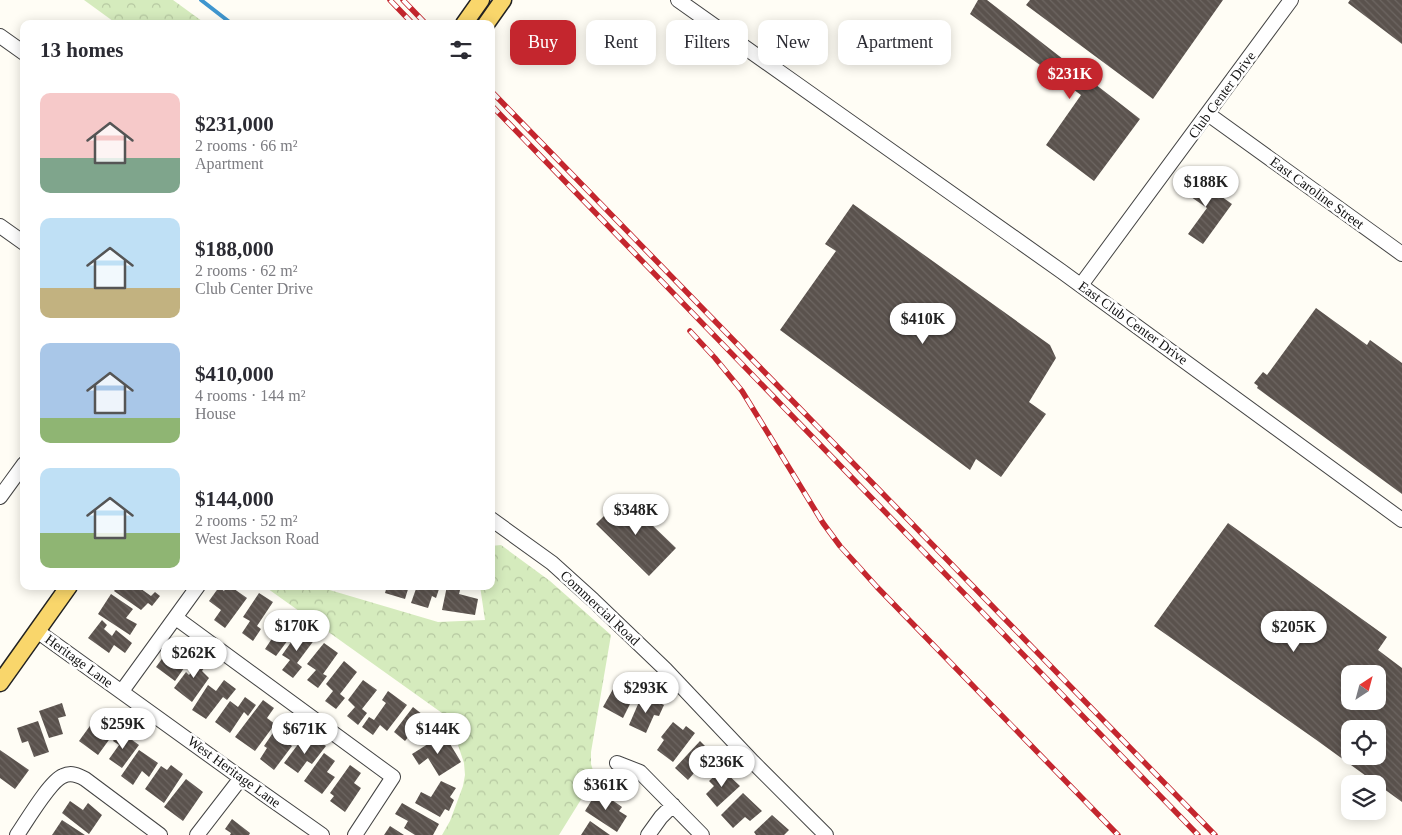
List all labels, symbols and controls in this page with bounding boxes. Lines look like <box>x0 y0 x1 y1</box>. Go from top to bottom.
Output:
chip: Buy <box>510 20 576 65</box>
chip: Rent <box>586 20 656 65</box>
chip: Filters <box>666 20 748 65</box>
chip: New <box>758 20 828 65</box>
chip: Apartment <box>838 20 951 65</box>
icon: filters <box>447 36 475 64</box>
text: 13 homes <box>40 38 123 62</box>
street label: Club Center Drive <box>1186 49 1258 141</box>
pin: $231K <box>1035 58 1105 100</box>
text: $231K <box>1048 65 1092 82</box>
text: $231,000 <box>195 112 274 136</box>
icon: home <box>80 113 140 173</box>
text: 2 rooms · 66 m² <box>195 137 298 154</box>
street label: East Caroline Street <box>1267 154 1367 232</box>
text: Apartment <box>195 155 263 172</box>
pin: $188K <box>1171 166 1241 208</box>
text: $188K <box>1184 173 1228 190</box>
text: $188,000 <box>195 237 274 261</box>
icon: home <box>80 238 140 298</box>
text: 2 rooms · 62 m² <box>195 262 298 279</box>
street label: East Club Center Drive <box>1076 278 1190 368</box>
text: Club Center Drive <box>195 280 313 297</box>
pin: $410K <box>888 302 958 345</box>
text: $410K <box>901 310 945 327</box>
text: $410,000 <box>195 362 274 386</box>
icon: home <box>80 363 140 423</box>
text: 4 rooms · 144 m² <box>195 387 306 404</box>
text: House <box>195 405 236 422</box>
text: $144,000 <box>195 487 274 511</box>
icon: home <box>80 488 140 548</box>
pin: $348K <box>601 494 671 536</box>
text: $348K <box>614 501 658 518</box>
text: 2 rooms · 52 m² <box>195 512 298 529</box>
text: West Jackson Road <box>195 530 319 547</box>
street label: Commercial Road <box>557 568 643 648</box>
pin: $170K <box>262 610 332 652</box>
pin: $205K <box>1259 610 1329 653</box>
text: $170K <box>275 617 319 634</box>
text: $205K <box>1272 618 1316 635</box>
street label: Heritage Lane <box>42 632 116 690</box>
pin: $262K <box>159 636 229 679</box>
text: $262K <box>172 644 216 661</box>
north arrow <box>1341 665 1386 710</box>
map controls <box>1341 665 1386 820</box>
pin: $293K <box>611 672 681 714</box>
text: $293K <box>624 679 668 696</box>
pin: $259K <box>88 708 158 750</box>
pin: $671K <box>270 712 340 755</box>
pin: $144K <box>403 712 473 755</box>
text: $259K <box>101 715 145 732</box>
text: $671K <box>283 720 327 737</box>
text: $144K <box>416 720 460 737</box>
button: locate <box>1341 720 1386 765</box>
street label: West Heritage Lane <box>185 733 283 811</box>
pin: $236K <box>687 746 757 788</box>
text: $236K <box>700 753 744 770</box>
pin: $361K <box>571 768 641 811</box>
button: layers <box>1341 775 1386 820</box>
text: $361K <box>584 776 628 793</box>

